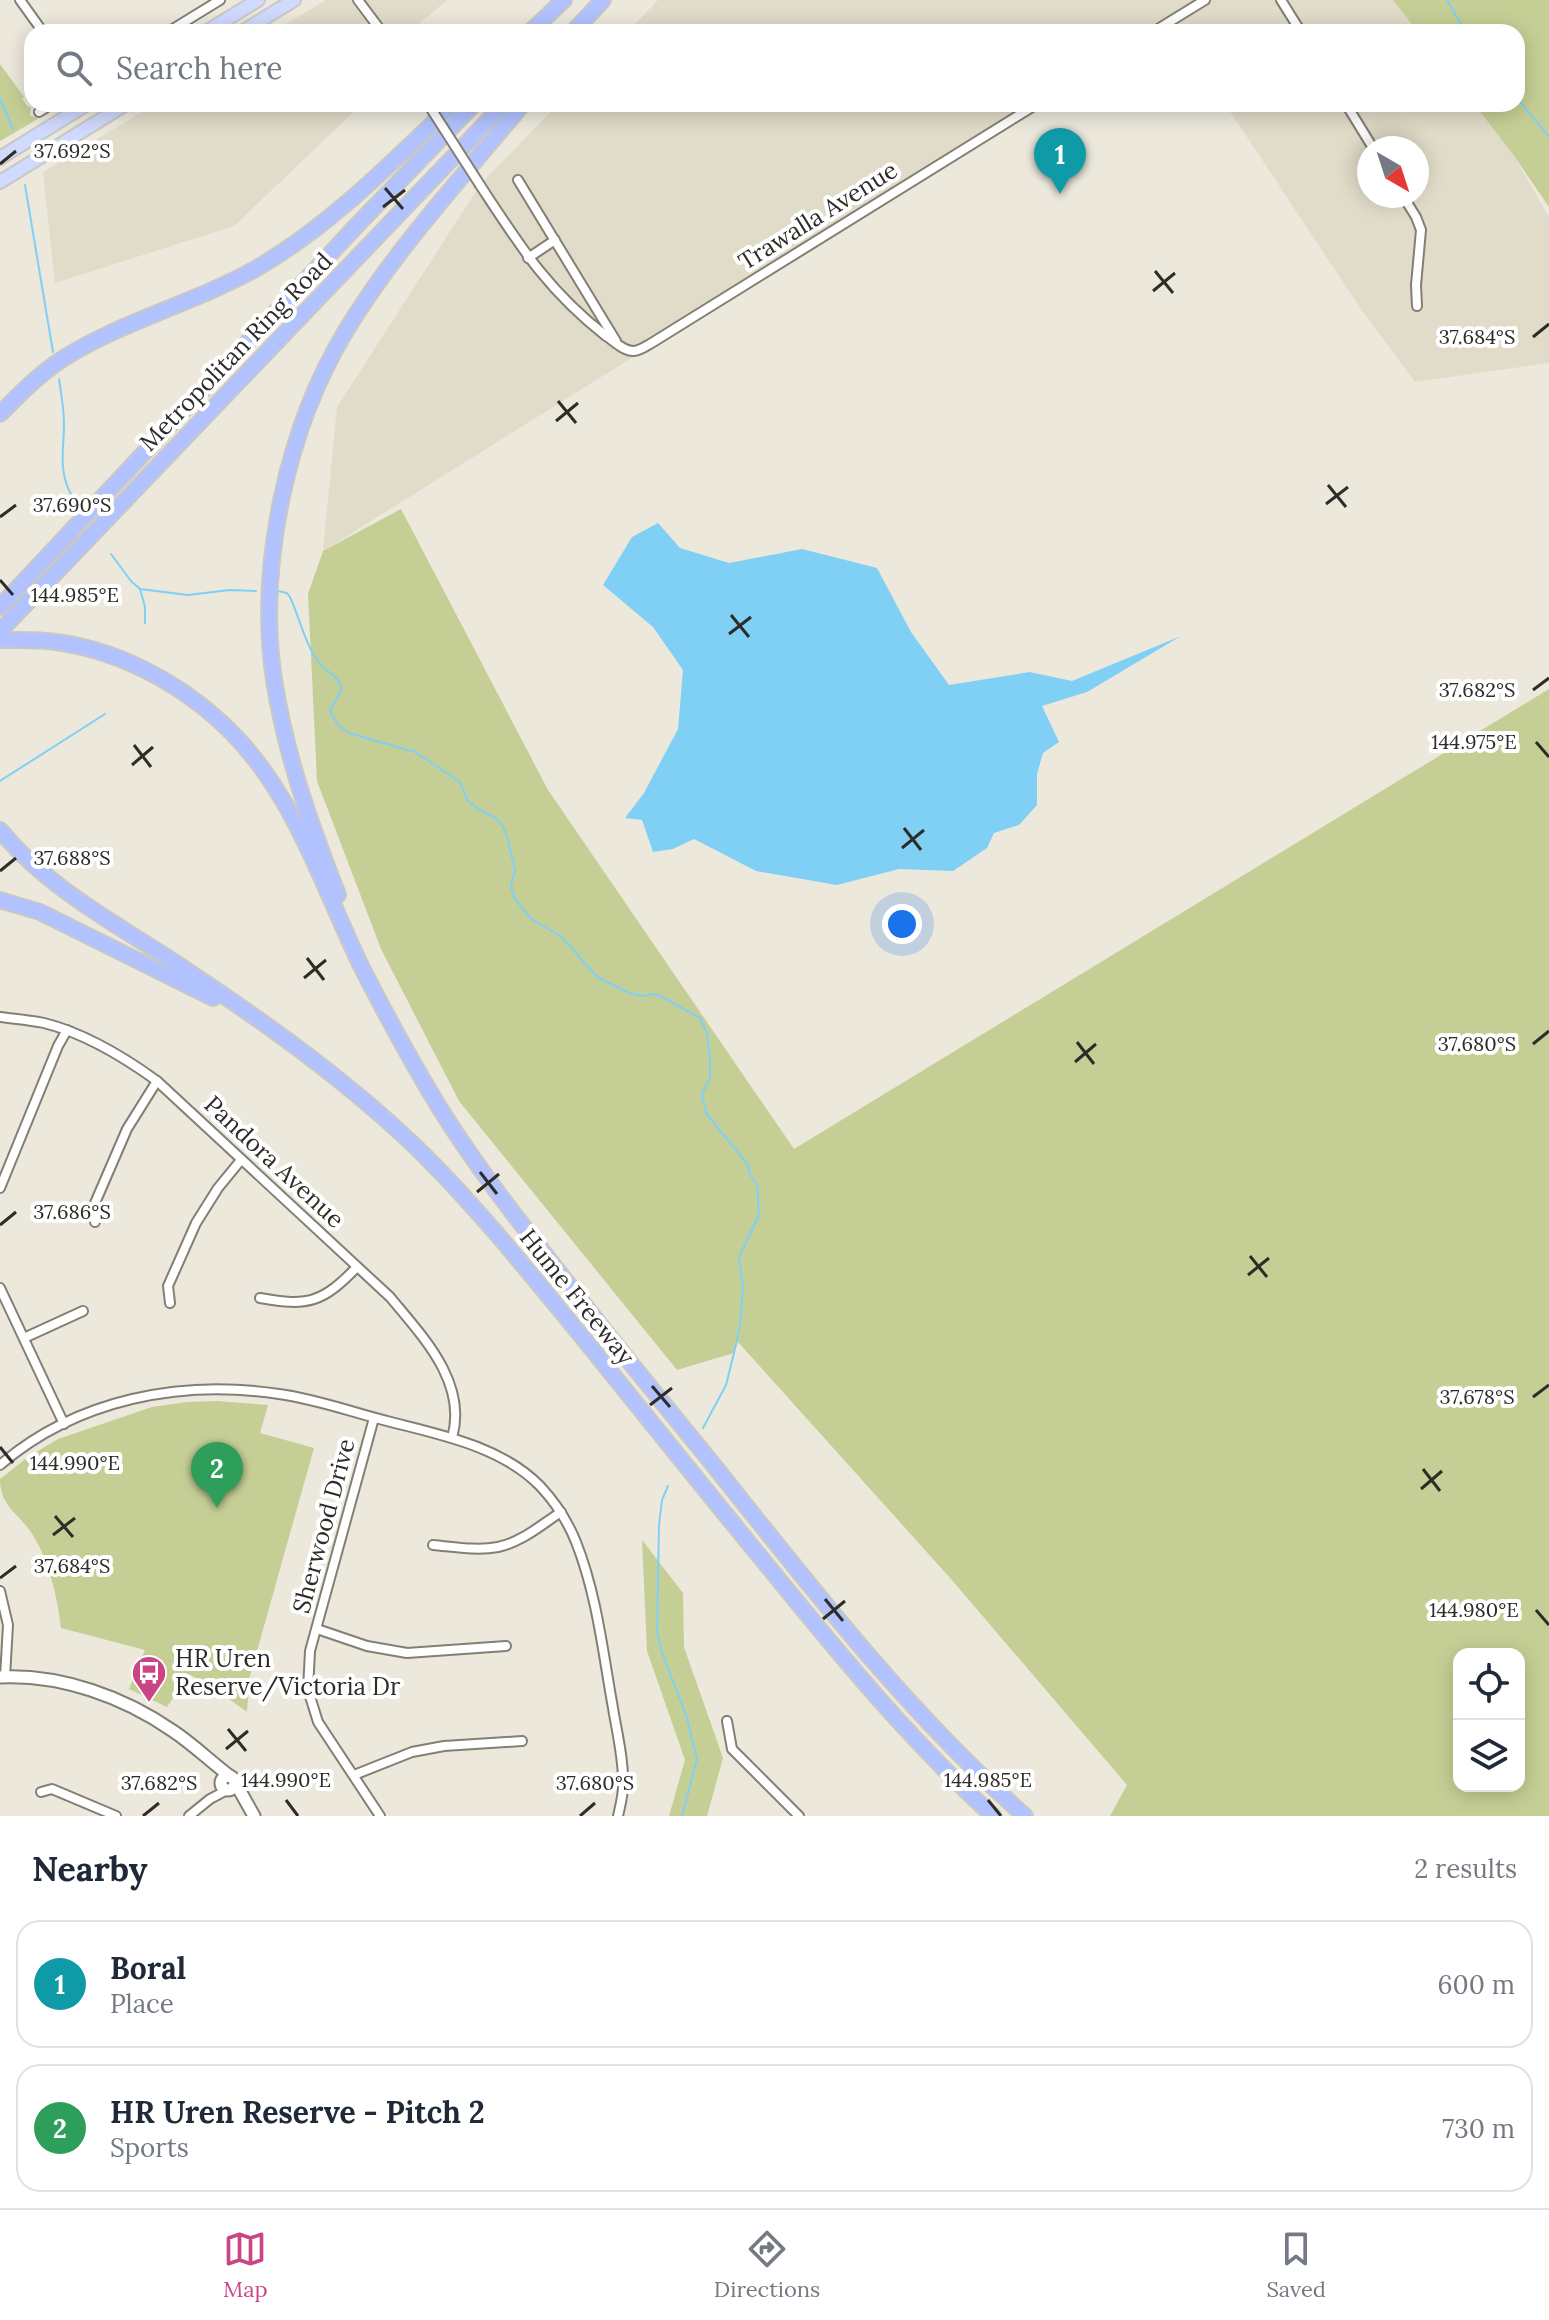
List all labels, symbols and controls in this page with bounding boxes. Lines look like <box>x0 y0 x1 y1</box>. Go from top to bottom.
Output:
search box <box>24 24 1525 112</box>
icon: search <box>52 46 96 90</box>
text: Search here <box>116 49 283 87</box>
pin: 1 <box>1034 128 1086 194</box>
north arrow <box>1357 136 1429 208</box>
text: 37.692°S <box>33 138 111 163</box>
street label: Trawalla Avenue <box>732 154 903 277</box>
street label: Metropolitan Ring Road <box>133 246 339 458</box>
text: 37.684°S <box>1439 324 1515 349</box>
text: 37.690°S <box>33 492 111 517</box>
text: 144.985°E <box>31 582 119 607</box>
text: 37.682°S <box>1439 677 1515 702</box>
text: 144.975°E <box>1431 729 1517 754</box>
text: 37.688°S <box>33 845 111 870</box>
your location <box>882 904 922 944</box>
text: 37.680°S <box>1438 1031 1516 1056</box>
street label: Pandora Avenue <box>198 1089 351 1234</box>
text: 37.686°S <box>33 1199 111 1224</box>
street label: Hume Freeway <box>513 1222 642 1371</box>
text: 37.678°S <box>1439 1384 1515 1409</box>
street label: Sherwood Drive <box>285 1435 362 1616</box>
pin: 2 <box>191 1442 243 1508</box>
text: 144.990°E <box>30 1450 120 1475</box>
text: 37.684°S <box>34 1553 110 1578</box>
text: 144.980°E <box>1429 1597 1519 1622</box>
place label: HR Uren Reserve/Victoria Dr <box>175 1643 401 1702</box>
map controls <box>1453 1648 1525 1792</box>
button: locate <box>1453 1648 1525 1720</box>
bus stop icon: HR Uren Reserve/Victoria Dr <box>130 1654 168 1704</box>
button: layers <box>1453 1720 1525 1792</box>
text: 144.990°E <box>241 1767 331 1792</box>
text: 144.985°E <box>944 1767 1032 1792</box>
text: 37.682°S <box>121 1770 197 1795</box>
text: 37.680°S <box>556 1770 634 1795</box>
text: Nearby <box>32 1847 148 1890</box>
text: 2 results <box>1414 1852 1517 1885</box>
text: Boral <box>110 1949 186 1987</box>
text: 1 <box>55 1968 65 2001</box>
text: 600 m <box>1438 1968 1515 2001</box>
text: Place <box>110 1987 174 2020</box>
text: HR Uren Reserve - Pitch 2 <box>110 2093 485 2131</box>
text: 2 <box>53 2112 67 2145</box>
text: 730 m <box>1442 2112 1515 2145</box>
text: Sports <box>110 2131 189 2164</box>
tab: Map <box>223 2227 268 2303</box>
tab: Directions <box>714 2227 820 2303</box>
tab: Saved <box>1266 2227 1326 2303</box>

